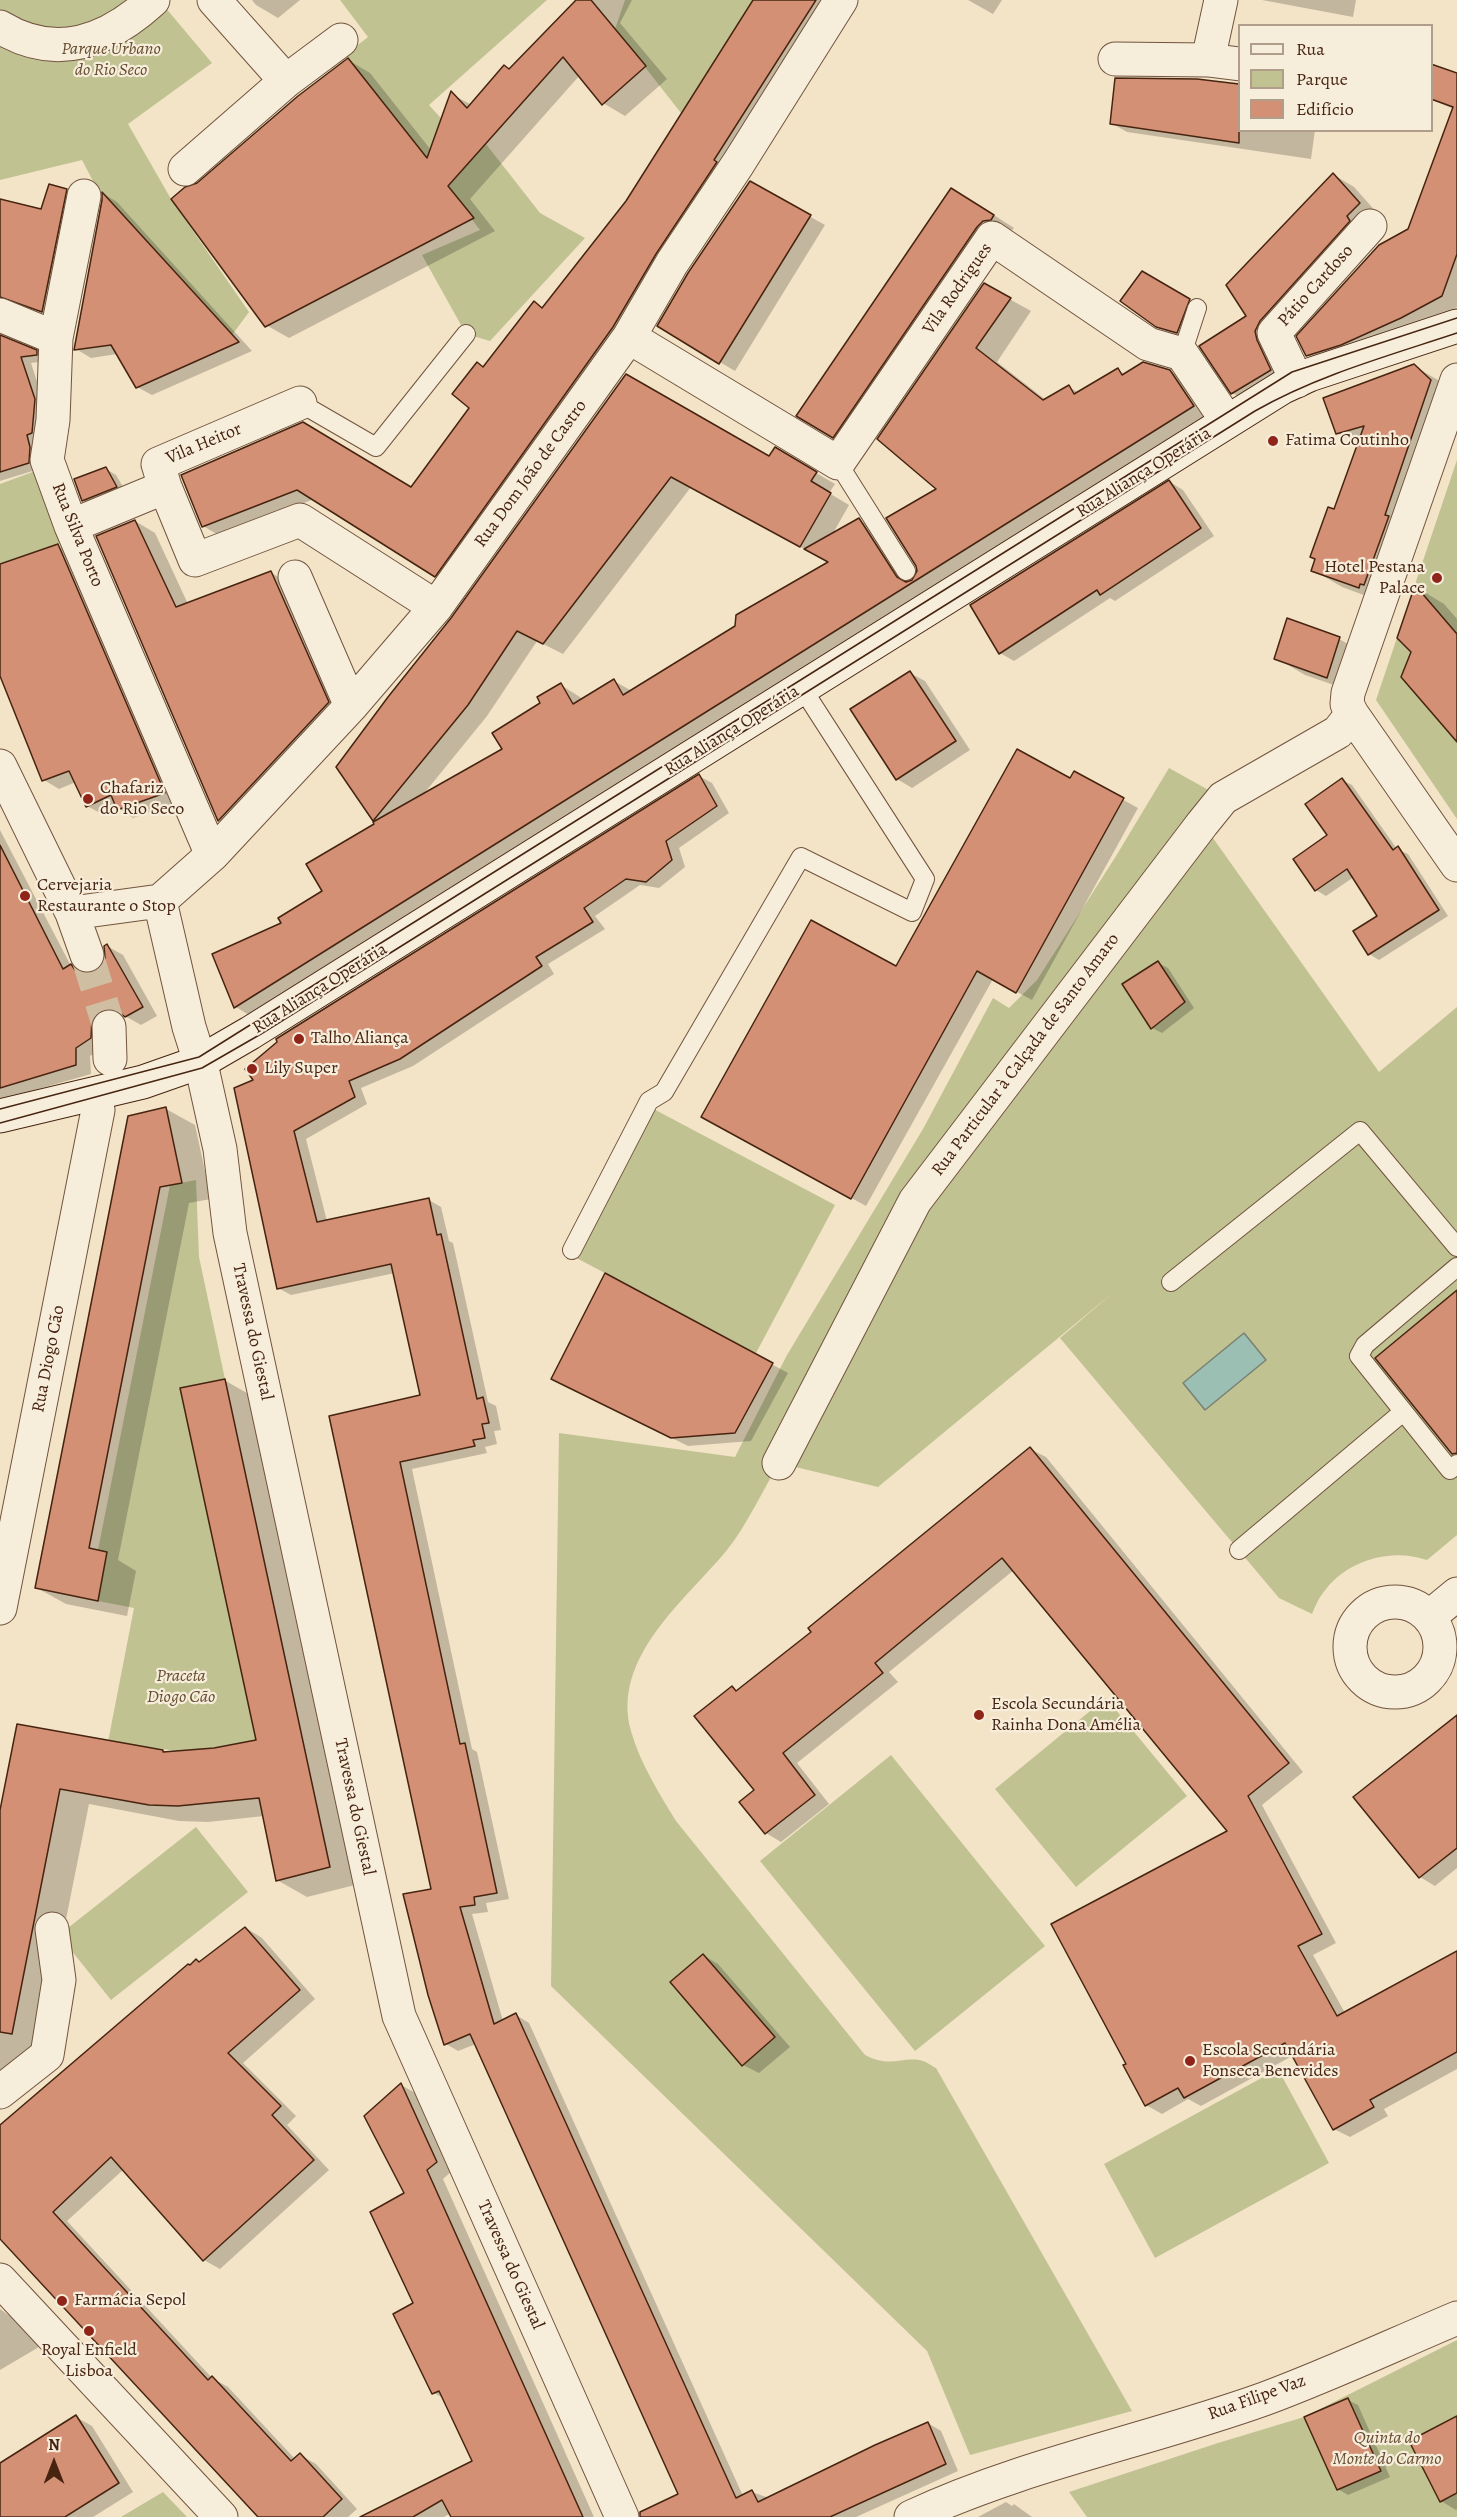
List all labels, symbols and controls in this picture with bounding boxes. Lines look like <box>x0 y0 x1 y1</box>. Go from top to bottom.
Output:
legend <box>1238 24 1433 132</box>
text: Rua <box>1296 37 1325 61</box>
park label: Parque Urbano do Rio Seco <box>61 39 161 82</box>
text: Parque <box>1296 67 1348 91</box>
text: Edifício <box>1296 97 1354 121</box>
street label: Vila Rodrigues <box>919 239 997 339</box>
street label: Pátio Cardoso <box>1274 241 1358 331</box>
street label: Rua Dom João de Castro <box>470 396 592 552</box>
street label: Vila Heitor <box>163 418 245 470</box>
street label: Rua Aliança Operária <box>1073 423 1215 523</box>
place label: Fatima Coutinho <box>1285 430 1409 452</box>
marker: Fatima Coutinho <box>1266 434 1280 448</box>
street label: Rua Silva Porto <box>46 480 108 590</box>
place label: Hotel Pestana Palace <box>1324 557 1425 600</box>
marker: Hotel Pestana Palace <box>1430 571 1444 585</box>
street label: Rua Aliança Operária <box>661 681 803 781</box>
place label: Chafariz do Rio Seco <box>100 778 184 820</box>
marker: Chafariz do Rio Seco <box>81 792 95 806</box>
place label: Cervejaria Restaurante o Stop <box>37 875 176 918</box>
marker: Cervejaria Restaurante o Stop <box>18 889 32 903</box>
street label: Rua Particular à Calçada de Santo Amaro <box>928 929 1124 1181</box>
street label: Rua Aliança Operária <box>249 939 391 1039</box>
place label: Talho Aliança <box>311 1028 409 1050</box>
marker: Talho Aliança <box>292 1032 306 1046</box>
place label: Lily Super <box>264 1058 338 1080</box>
marker: Lily Super <box>245 1062 259 1076</box>
street label: Travessa do Giestal <box>227 1262 277 1402</box>
street label: Rua Diogo Cão <box>28 1303 70 1415</box>
park label: Praceta Diogo Cão <box>147 1666 215 1708</box>
place label: Escola Secundária Rainha Dona Amélia <box>991 1694 1141 1736</box>
marker: Escola Secundária Rainha Dona Amélia <box>972 1708 986 1722</box>
street label: Travessa do Giestal <box>329 1737 379 1877</box>
place label: Escola Secundária Fonseca Benevides <box>1202 2040 1339 2082</box>
marker: Escola Secundária Fonseca Benevides <box>1183 2054 1197 2068</box>
street label: Travessa do Giestal <box>472 2197 548 2333</box>
place label: Farmácia Sepol <box>74 2290 186 2312</box>
marker: Farmácia Sepol <box>55 2294 69 2308</box>
marker: Royal Enfield Lisboa <box>82 2324 96 2338</box>
place label: Royal Enfield Lisboa <box>41 2340 137 2382</box>
street label: Rua Filipe Vaz <box>1205 2370 1309 2426</box>
park label: Quinta do Monte do Carmo <box>1332 2428 1442 2470</box>
north arrow <box>24 2433 84 2493</box>
text: N <box>48 2434 60 2456</box>

